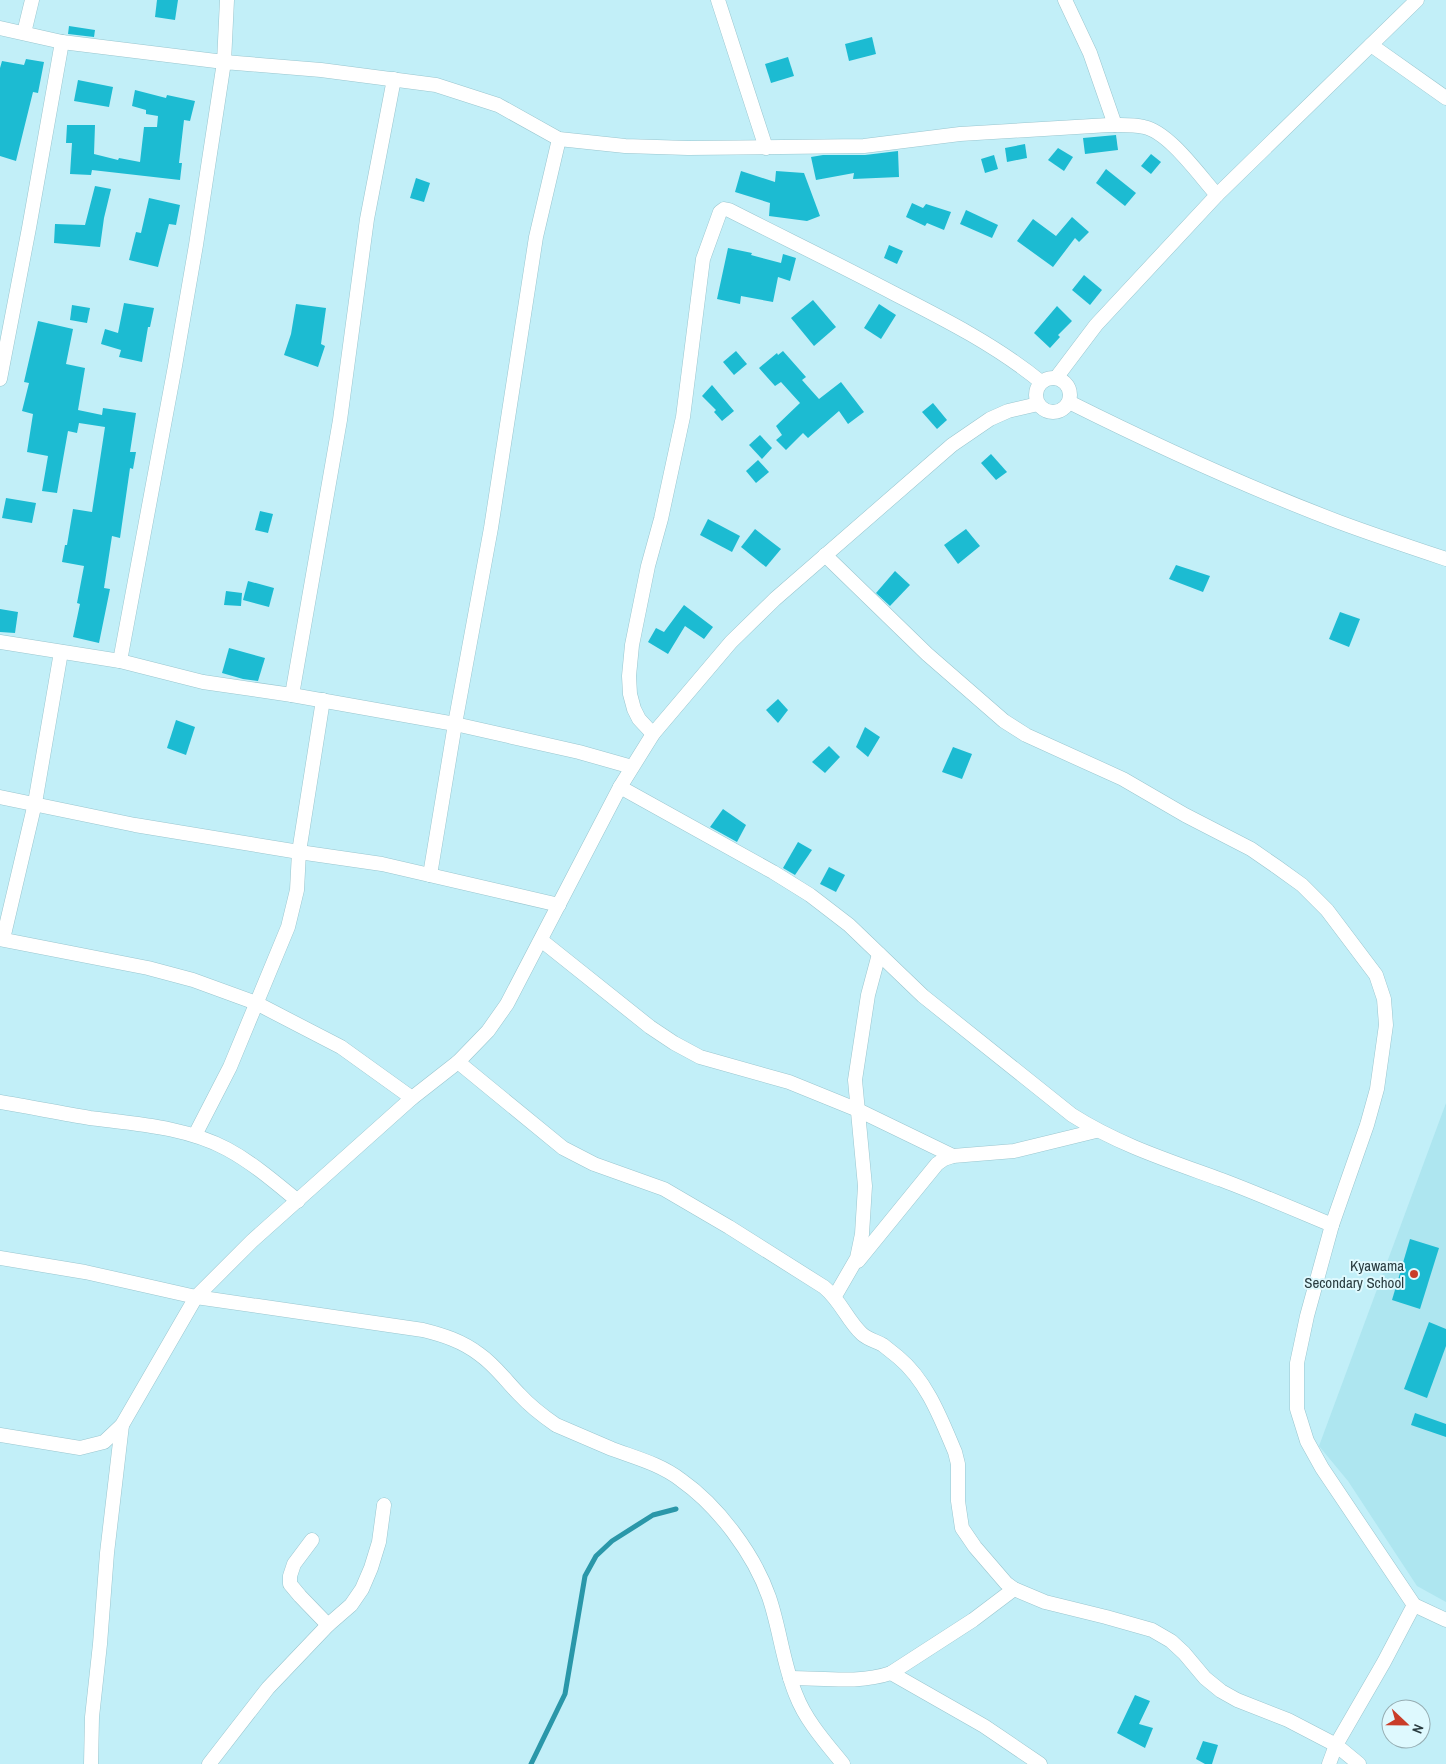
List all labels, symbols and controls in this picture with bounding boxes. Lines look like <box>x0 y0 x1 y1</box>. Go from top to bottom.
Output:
place label: Kyawama Secondary School <box>1304 1255 1404 1293</box>
marker: Kyawama Secondary School <box>1408 1268 1420 1280</box>
north arrow <box>1381 1699 1431 1749</box>
text: N <box>1408 1722 1428 1736</box>

